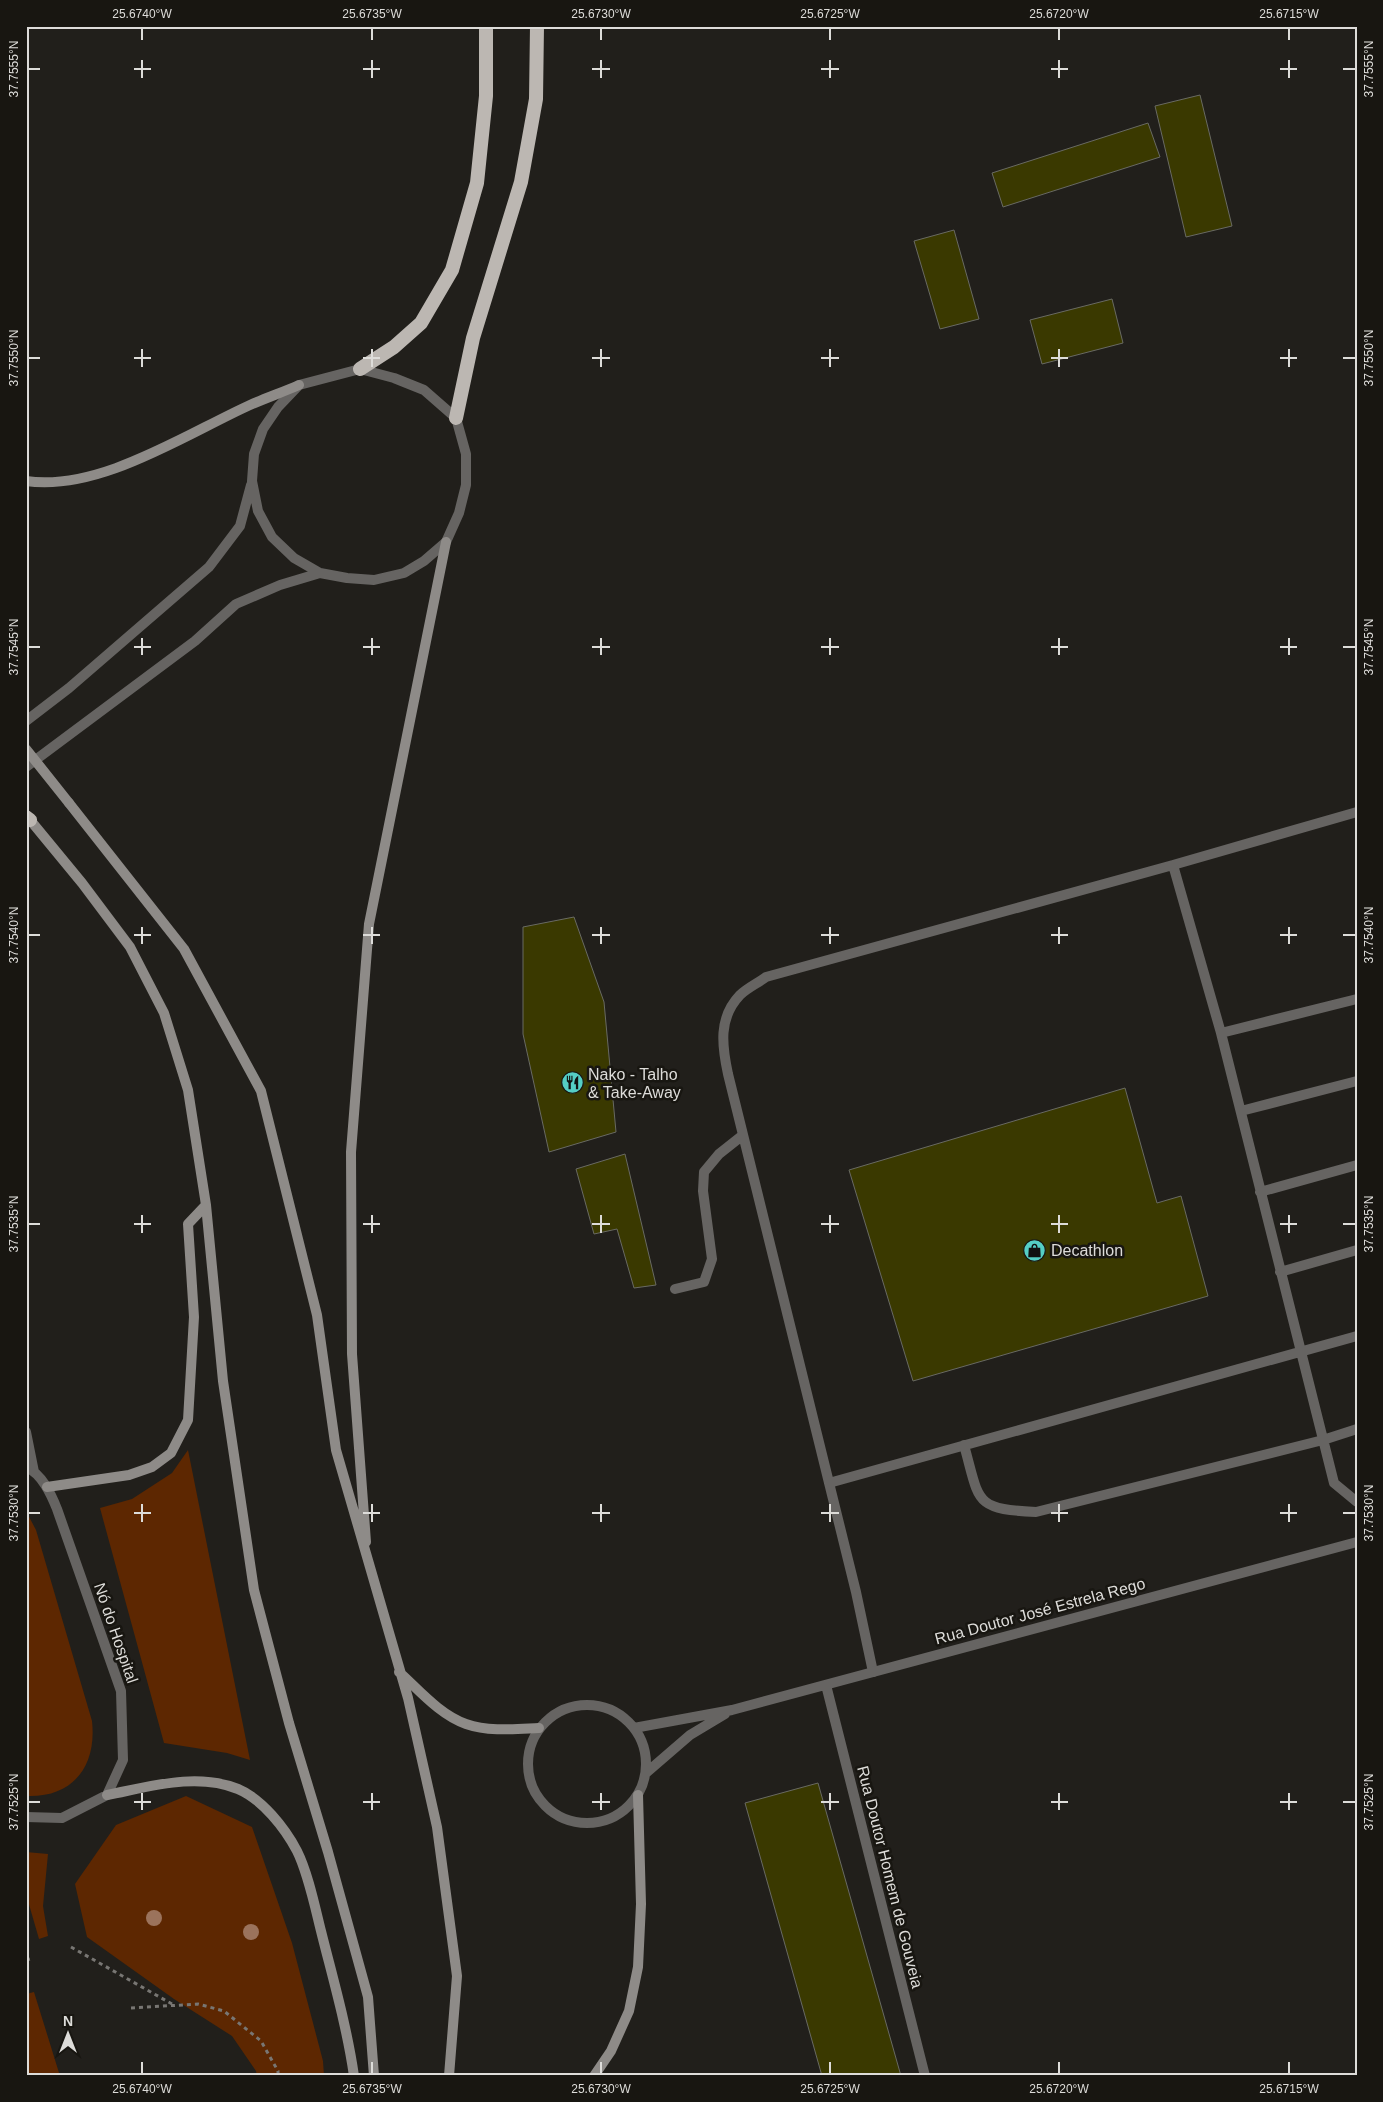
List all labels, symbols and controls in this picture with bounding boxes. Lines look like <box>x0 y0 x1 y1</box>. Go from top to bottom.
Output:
text: 25.6740°W <box>112 7 172 21</box>
text: 25.6735°W <box>342 7 402 21</box>
text: 25.6730°W <box>571 7 631 21</box>
text: 25.6725°W <box>800 7 860 21</box>
text: 25.6720°W <box>1029 7 1089 21</box>
text: 25.6715°W <box>1259 7 1319 21</box>
text: 37.7555°N <box>7 41 21 97</box>
text: 37.7555°N <box>1362 41 1376 97</box>
text: 37.7550°N <box>7 330 21 386</box>
text: 37.7550°N <box>1362 330 1376 386</box>
text: 37.7545°N <box>7 619 21 675</box>
text: 37.7545°N <box>1362 619 1376 675</box>
text: 37.7540°N <box>7 907 21 963</box>
text: 37.7540°N <box>1362 907 1376 963</box>
place label: Nako - Talho & Take-Away <box>588 1066 681 1101</box>
restaurant icon: Nako - Talho & Take-Away <box>560 1071 584 1095</box>
text: 37.7535°N <box>7 1196 21 1252</box>
text: 37.7535°N <box>1362 1196 1376 1252</box>
shop icon: Decathlon <box>1023 1238 1047 1262</box>
place label: Decathlon <box>1051 1242 1123 1259</box>
text: 37.7530°N <box>7 1485 21 1541</box>
text: 37.7530°N <box>1362 1485 1376 1541</box>
street label: Rua Doutor José Estrela Rego <box>933 1575 1147 1647</box>
street label: Nó do Hospital <box>91 1581 141 1685</box>
street label: Rua Doutor Homem de Gouveia <box>854 1764 926 1990</box>
text: 37.7525°N <box>7 1774 21 1830</box>
text: 37.7525°N <box>1362 1774 1376 1830</box>
north arrow <box>42 2010 92 2060</box>
text: N <box>63 2013 73 2029</box>
text: 25.6740°W <box>112 2082 172 2096</box>
text: 25.6735°W <box>342 2082 402 2096</box>
text: 25.6730°W <box>571 2082 631 2096</box>
text: 25.6725°W <box>800 2082 860 2096</box>
text: 25.6720°W <box>1029 2082 1089 2096</box>
text: 25.6715°W <box>1259 2082 1319 2096</box>

